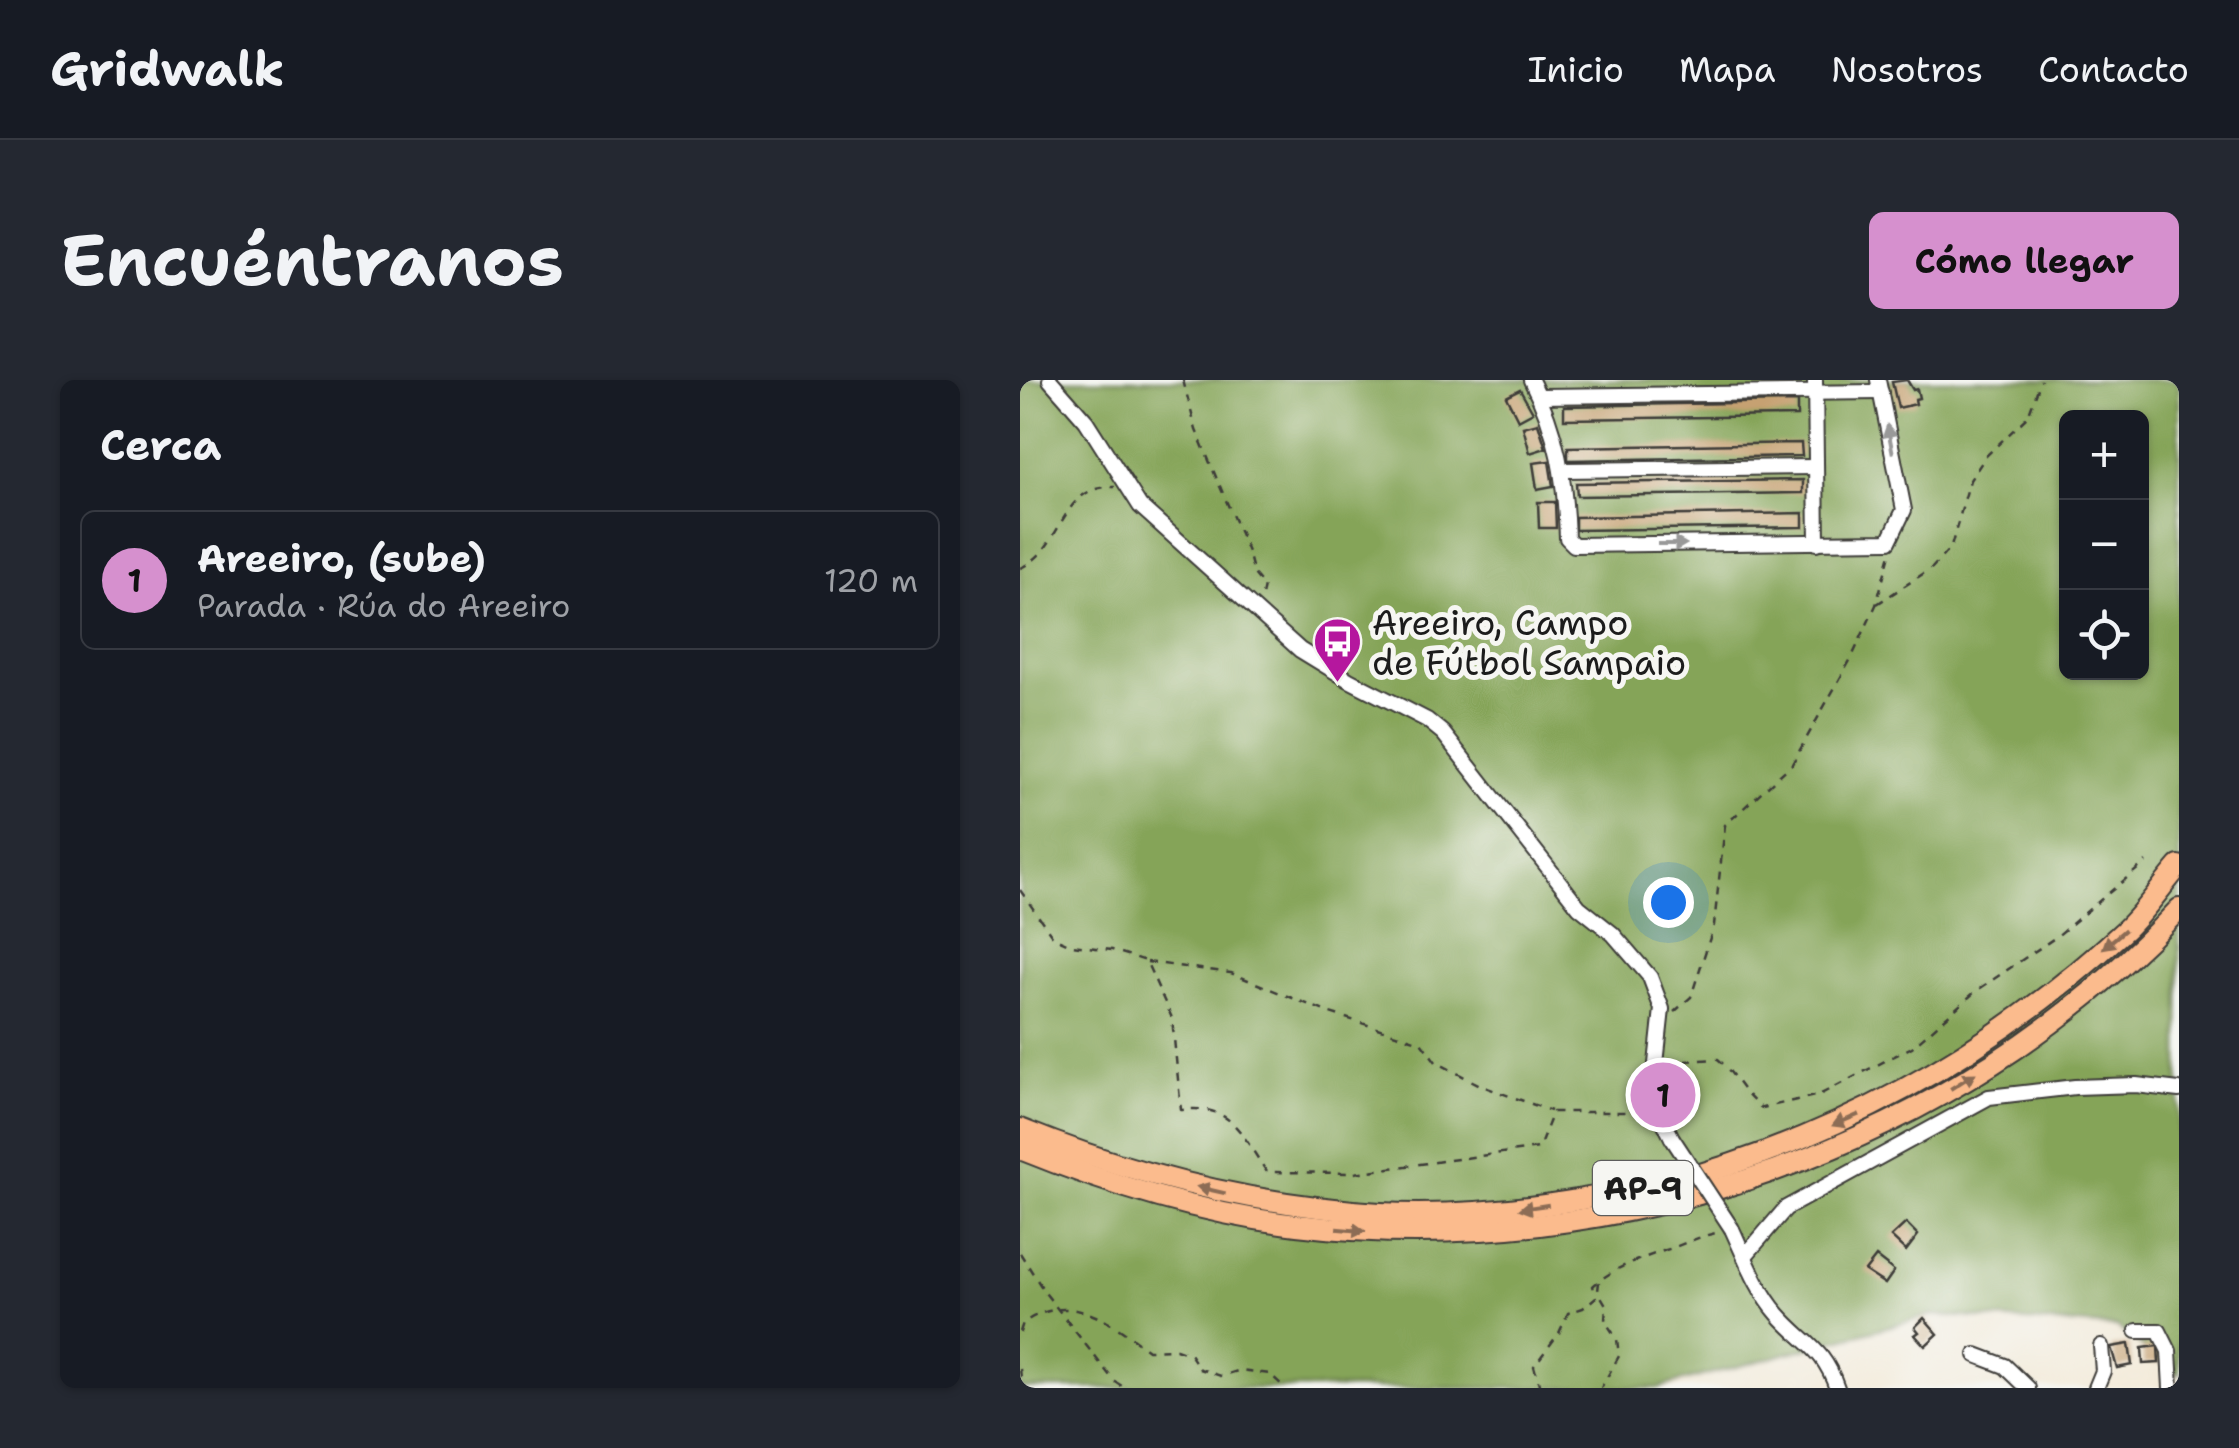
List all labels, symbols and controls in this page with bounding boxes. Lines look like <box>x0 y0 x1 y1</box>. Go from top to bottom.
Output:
text: Gridwalk <box>50 37 285 101</box>
text: Inicio <box>1528 46 1624 93</box>
text: Mapa <box>1679 46 1776 93</box>
text: Nosotros <box>1831 46 1983 93</box>
text: Contacto <box>2038 46 2189 93</box>
button: Cómo llegar <box>1869 212 2179 309</box>
text: Encuéntranos <box>60 214 564 307</box>
map controls <box>2059 410 2149 680</box>
button: + <box>2059 410 2149 500</box>
text: Cerca <box>100 417 221 473</box>
one-way arrow <box>1882 423 1897 454</box>
button: − <box>2059 500 2149 590</box>
text: Areeiro, (sube) <box>197 533 486 584</box>
one-way arrow <box>1656 536 1688 552</box>
text: 1 <box>127 559 142 602</box>
text: 120 m <box>824 559 918 602</box>
text: Parada · Rúa do Areeiro <box>197 584 570 627</box>
button: locate <box>2059 590 2149 680</box>
place label: Areeiro, Campo de Fútbol Sampaio <box>1372 599 1686 686</box>
bus stop icon: Areeiro, Campo de Fútbol Sampaio <box>1311 616 1363 684</box>
your location <box>1643 877 1694 928</box>
one-way arrow <box>2102 927 2127 949</box>
pin: 1 <box>1630 1058 1696 1132</box>
one-way arrow <box>1949 1073 1977 1090</box>
one-way arrow <box>1831 1112 1861 1128</box>
road number: AP-9 <box>1593 1161 1693 1215</box>
one-way arrow <box>1195 1182 1226 1197</box>
one-way arrow <box>1518 1199 1549 1215</box>
one-way arrow <box>1336 1222 1368 1238</box>

